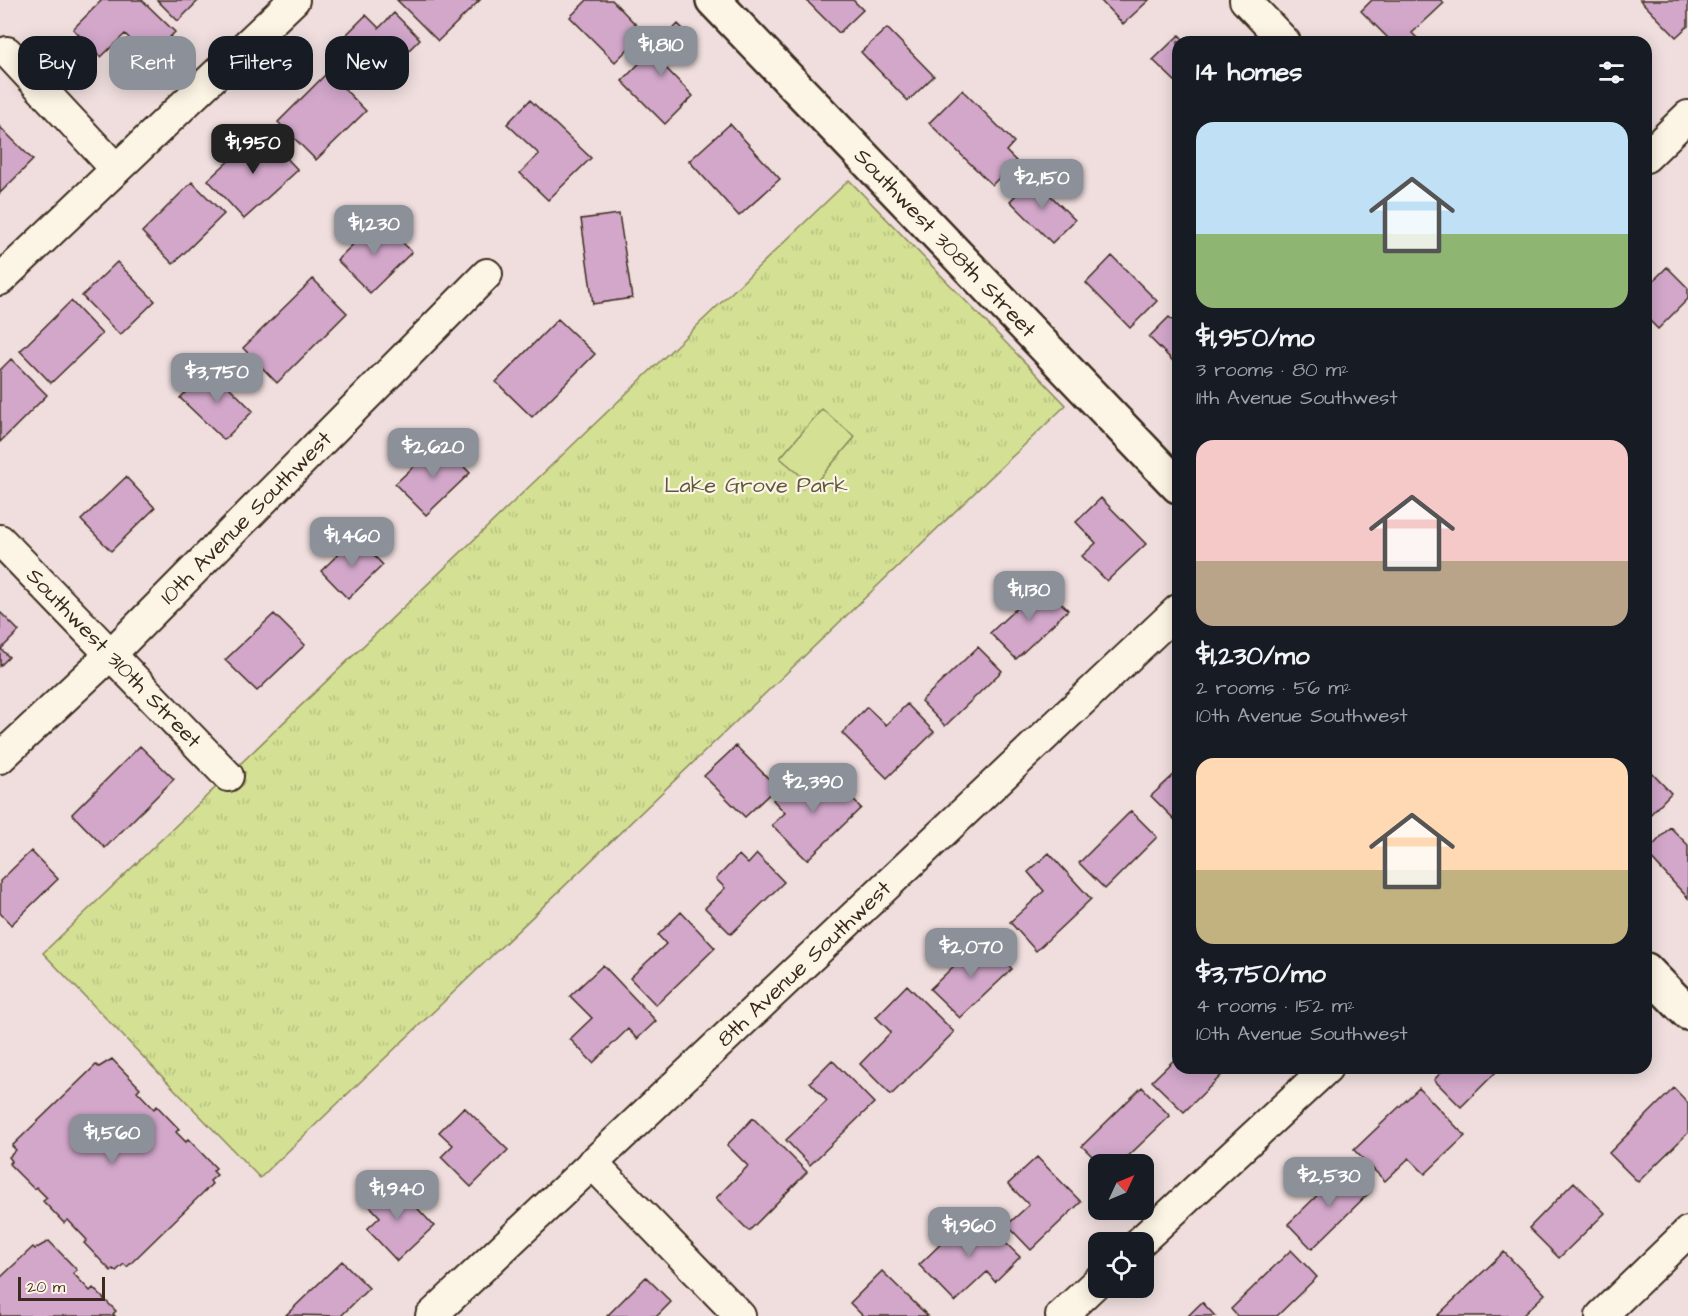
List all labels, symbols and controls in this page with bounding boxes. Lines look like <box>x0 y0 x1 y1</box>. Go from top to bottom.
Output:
pin: $1,810 <box>612 26 710 77</box>
text: $1,810 <box>638 31 684 59</box>
chip: Buy <box>18 36 97 90</box>
chip: Rent <box>109 36 196 90</box>
chip: Filters <box>208 36 313 90</box>
chip: New <box>325 36 409 90</box>
text: 14 homes <box>1196 54 1302 90</box>
icon: filters <box>1595 56 1628 89</box>
pin: $1,950 <box>204 124 302 175</box>
text: $1,950 <box>225 129 281 157</box>
street label: Southwest 308th Street <box>847 141 1044 345</box>
pin: $2,150 <box>993 159 1091 210</box>
icon: home <box>1358 161 1466 269</box>
text: $2,150 <box>1014 164 1070 192</box>
pin: $1,230 <box>325 205 423 256</box>
text: $1,230 <box>348 210 400 238</box>
text: $1,950/mo <box>1196 320 1315 356</box>
pin: $3,750 <box>168 353 266 404</box>
text: 3 rooms · 80 m² <box>1196 356 1349 384</box>
text: $3,750 <box>185 358 249 386</box>
text: 11th Avenue Southwest <box>1196 384 1397 412</box>
street label: 10th Avenue Southwest <box>153 424 339 611</box>
pin: $2,620 <box>384 428 482 479</box>
text: $2,620 <box>402 433 464 461</box>
park label: Lake Grove Park <box>664 470 848 501</box>
icon: home <box>1358 479 1466 587</box>
pin: $1,460 <box>303 517 401 568</box>
text: $1,460 <box>324 522 380 550</box>
street label: Southwest 310th Street <box>19 561 209 755</box>
pin: $1,130 <box>980 571 1078 622</box>
text: $1,130 <box>1008 576 1050 604</box>
text: $1,230/mo <box>1196 638 1310 674</box>
text: 2 rooms · 56 m² <box>1196 674 1351 702</box>
text: 10th Avenue Southwest <box>1196 702 1408 730</box>
pin: $2,390 <box>764 763 862 814</box>
text: $2,390 <box>783 768 843 796</box>
icon: home <box>1358 797 1466 905</box>
street label: 8th Avenue Southwest <box>709 873 898 1054</box>
pin: $2,070 <box>922 928 1020 979</box>
text: $2,070 <box>939 933 1003 961</box>
text: $3,750/mo <box>1196 956 1326 992</box>
text: 4 rooms · 152 m² <box>1196 992 1355 1020</box>
text: 10th Avenue Southwest <box>1196 1020 1408 1048</box>
pin: $1,560 <box>63 1114 161 1165</box>
text: $1,560 <box>84 1119 140 1147</box>
north arrow <box>1088 1154 1154 1220</box>
map controls <box>1088 1154 1154 1298</box>
pin: $2,530 <box>1280 1157 1378 1208</box>
text: $2,530 <box>1297 1162 1361 1190</box>
pin: $1,940 <box>348 1170 446 1221</box>
text: $1,940 <box>370 1175 424 1203</box>
pin: $1,960 <box>920 1207 1018 1258</box>
text: $1,960 <box>942 1212 996 1240</box>
button: locate <box>1088 1232 1154 1298</box>
scale bar <box>18 1274 105 1302</box>
text: 20 m <box>27 1276 65 1298</box>

